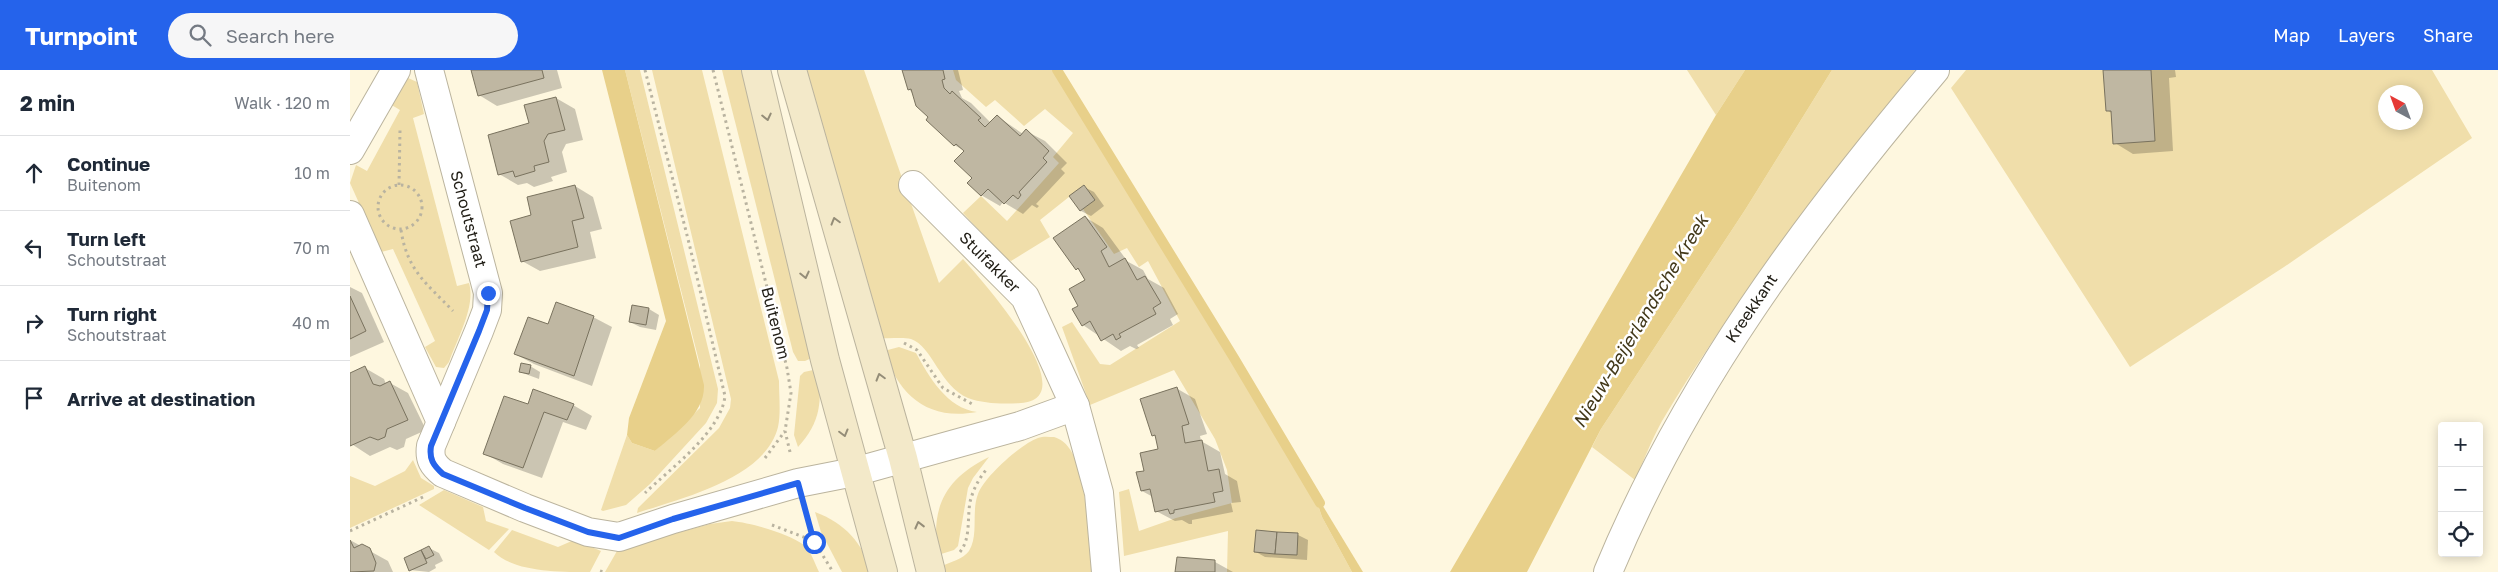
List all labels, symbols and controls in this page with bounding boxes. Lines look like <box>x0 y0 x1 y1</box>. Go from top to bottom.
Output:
search box <box>168 13 518 58</box>
text: Turnpoint <box>25 21 138 50</box>
icon: search <box>186 21 214 49</box>
text: Search here <box>226 24 335 47</box>
text: Map <box>2273 24 2310 46</box>
text: Layers <box>2338 24 2395 46</box>
text: Share <box>2423 24 2473 46</box>
north arrow <box>2378 85 2423 130</box>
text: 2 min <box>20 90 75 116</box>
text: Walk · 120 m <box>234 93 330 113</box>
one-way arrow <box>761 113 772 122</box>
text: Continue <box>67 152 150 175</box>
icon: ahead <box>20 159 48 187</box>
text: 10 m <box>294 163 330 183</box>
street label: Schoutstraat <box>446 168 492 270</box>
text: Buitenom <box>67 175 141 195</box>
water label: Nieuw-Beijerlandsche Kreek <box>1568 209 1713 431</box>
one-way arrow <box>831 217 841 225</box>
text: Turn left <box>67 227 146 250</box>
street label: Stuifakker <box>955 227 1025 297</box>
icon: left <box>20 234 48 262</box>
text: 70 m <box>293 238 330 258</box>
text: Schoutstraat <box>67 250 167 270</box>
street label: Kreekkant <box>1721 270 1781 346</box>
one-way arrow <box>799 271 810 280</box>
route end <box>477 282 500 305</box>
street label: Buitenom <box>757 285 795 361</box>
text: Turn right <box>67 302 157 325</box>
icon: right <box>20 309 48 337</box>
text: 40 m <box>292 313 330 333</box>
text: Schoutstraat <box>67 325 167 345</box>
one-way arrow <box>875 374 885 382</box>
icon: arrive <box>20 384 48 412</box>
text: Arrive at destination <box>67 387 255 410</box>
map controls <box>2438 422 2483 557</box>
button: + <box>2438 422 2483 467</box>
one-way arrow <box>839 429 849 437</box>
button: − <box>2438 467 2483 512</box>
button: locate <box>2438 512 2483 557</box>
one-way arrow <box>915 521 925 529</box>
route start <box>803 531 826 554</box>

